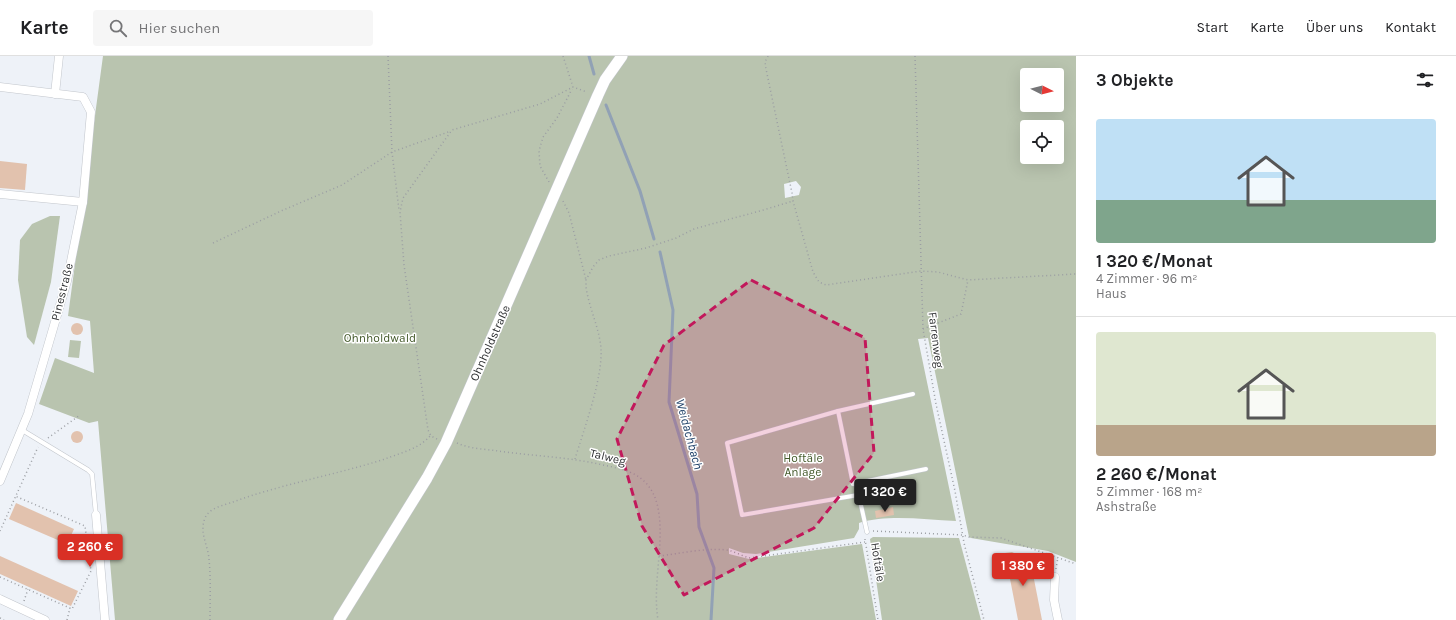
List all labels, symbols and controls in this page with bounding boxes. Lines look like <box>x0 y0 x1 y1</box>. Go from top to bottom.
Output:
search box <box>93 10 373 46</box>
text: Karte <box>20 17 69 39</box>
icon: search <box>107 17 129 39</box>
text: Hier suchen <box>139 19 220 37</box>
text: Start <box>1196 19 1228 36</box>
text: Karte <box>1250 19 1284 36</box>
text: Über uns <box>1306 19 1363 36</box>
text: Kontakt <box>1385 19 1436 36</box>
north arrow <box>1020 68 1064 112</box>
map controls <box>1020 68 1064 164</box>
icon: filters <box>1414 69 1436 91</box>
text: 3 Objekte <box>1096 70 1173 90</box>
button: locate <box>1020 120 1064 164</box>
icon: home <box>1230 145 1302 217</box>
text: 1 320 €/Monat <box>1096 251 1213 271</box>
street label: Pinestraße <box>48 262 76 322</box>
text: 4 Zimmer · 96 m² <box>1096 271 1198 286</box>
text: Haus <box>1096 286 1127 301</box>
street label: Ohnholdstraße <box>467 303 513 383</box>
street label: Farrenweg <box>926 311 946 369</box>
park label: Ohnholdwald <box>344 331 416 345</box>
icon: home <box>1230 358 1302 430</box>
water label: Weidachbach <box>673 397 706 471</box>
street label: Talweg <box>589 446 628 468</box>
park label: Hoftäle Anlage <box>783 451 823 479</box>
text: 2 260 €/Monat <box>1096 464 1217 484</box>
pin: 1 320 € <box>848 479 922 513</box>
text: 1 320 € <box>863 484 907 499</box>
text: 5 Zimmer · 168 m² <box>1096 484 1202 499</box>
text: Ashstraße <box>1096 499 1156 514</box>
pin: 2 260 € <box>53 534 127 568</box>
text: 2 260 € <box>67 539 113 554</box>
street label: Hoftäle <box>868 541 888 583</box>
pin: 1 380 € <box>986 553 1060 587</box>
text: 1 380 € <box>1001 558 1045 573</box>

